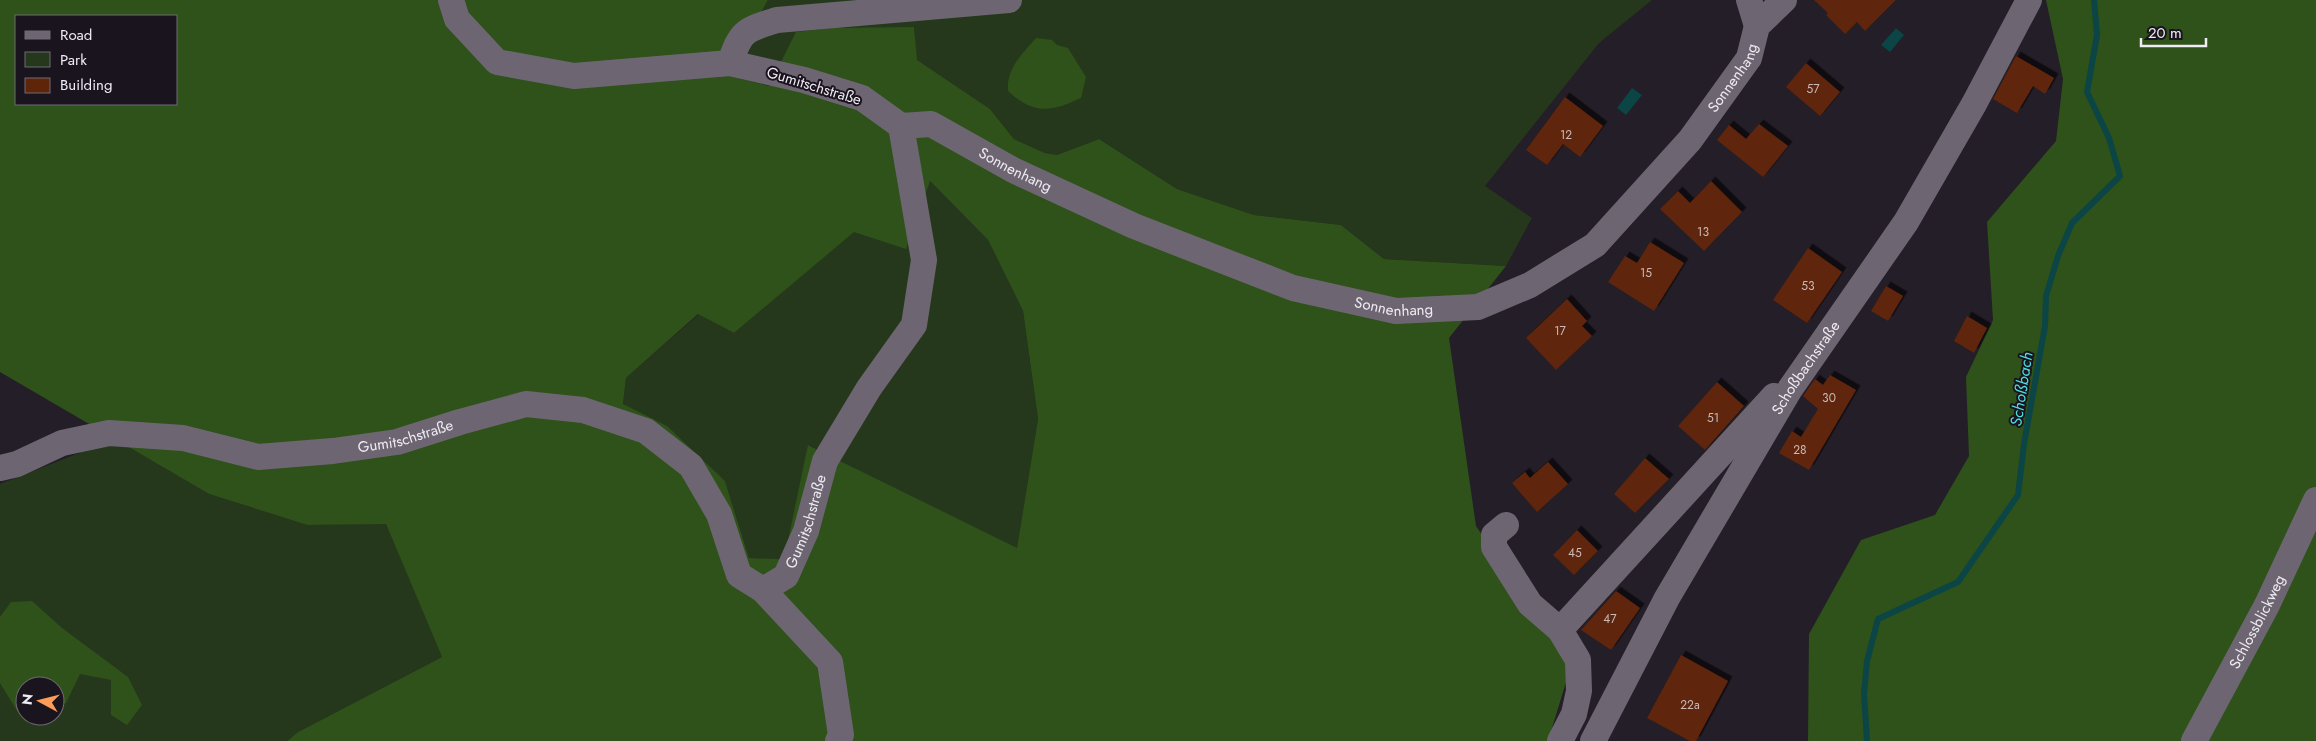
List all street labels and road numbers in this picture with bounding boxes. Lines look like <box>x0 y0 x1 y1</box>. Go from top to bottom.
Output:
street label: Sonnenhang <box>1702 41 1763 117</box>
street label: Gumitschstraße <box>764 61 864 111</box>
street label: Sonnenhang <box>975 142 1055 197</box>
street label: Sonnenhang <box>1352 291 1434 322</box>
street label: Schoßbachstraße <box>1766 316 1845 419</box>
street label: Gumitschstraße <box>356 414 456 458</box>
street label: Gumitschstraße <box>780 472 832 572</box>
street label: Schlossblickweg <box>2224 571 2291 673</box>

